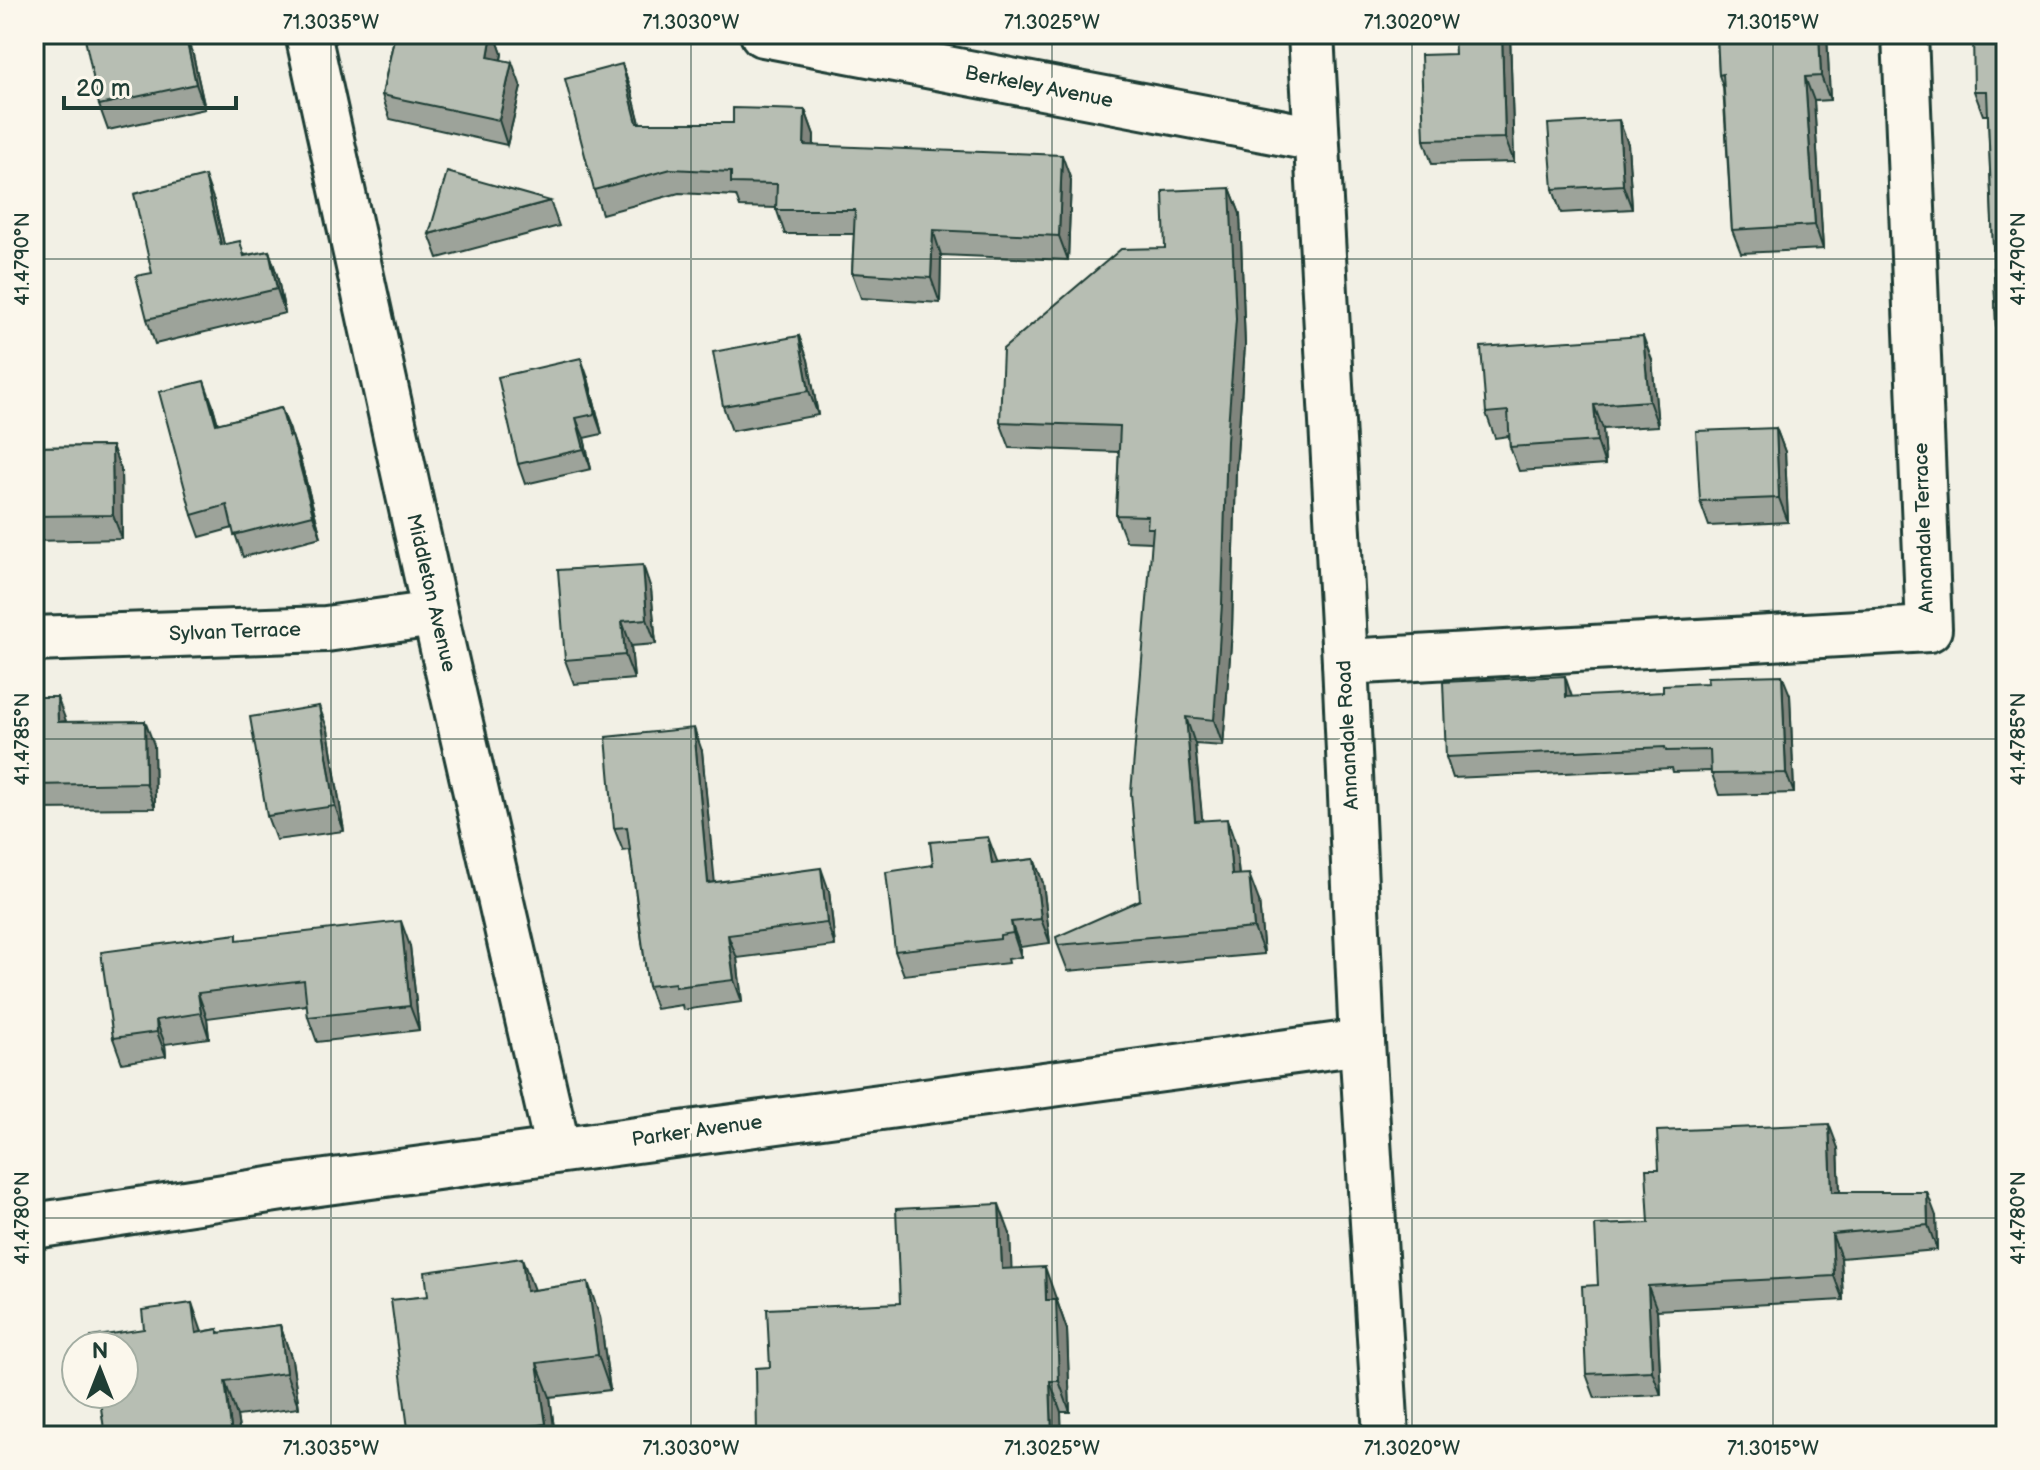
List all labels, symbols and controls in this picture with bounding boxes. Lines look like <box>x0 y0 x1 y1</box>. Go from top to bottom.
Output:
text: 71.3035°W <box>283 11 379 35</box>
text: 71.3030°W <box>642 11 740 35</box>
text: 71.3025°W <box>1004 11 1100 35</box>
text: 71.3020°W <box>1364 11 1460 35</box>
text: 71.3015°W <box>1727 11 1819 35</box>
scale bar <box>64 60 236 110</box>
street label: Berkeley Avenue <box>963 61 1115 113</box>
text: 20 m <box>76 74 131 103</box>
text: 41.4790°N <box>11 212 35 306</box>
text: 41.4790°N <box>2007 212 2031 306</box>
street label: Annandale Terrace <box>1909 442 1939 614</box>
street label: Middleton Avenue <box>401 511 461 675</box>
street label: Sylvan Terrace <box>169 618 302 646</box>
street label: Annandale Road <box>1332 659 1364 811</box>
text: 41.4785°N <box>11 693 35 785</box>
text: 41.4785°N <box>2007 693 2031 785</box>
street label: Parker Avenue <box>630 1110 764 1152</box>
text: 41.4780°N <box>11 1171 35 1265</box>
text: 41.4780°N <box>2007 1171 2031 1265</box>
north arrow <box>60 1330 140 1410</box>
text: N <box>92 1338 108 1365</box>
text: 71.3035°W <box>283 1437 379 1461</box>
text: 71.3030°W <box>642 1437 740 1461</box>
text: 71.3025°W <box>1004 1437 1100 1461</box>
text: 71.3020°W <box>1364 1437 1460 1461</box>
text: 71.3015°W <box>1727 1437 1819 1461</box>

